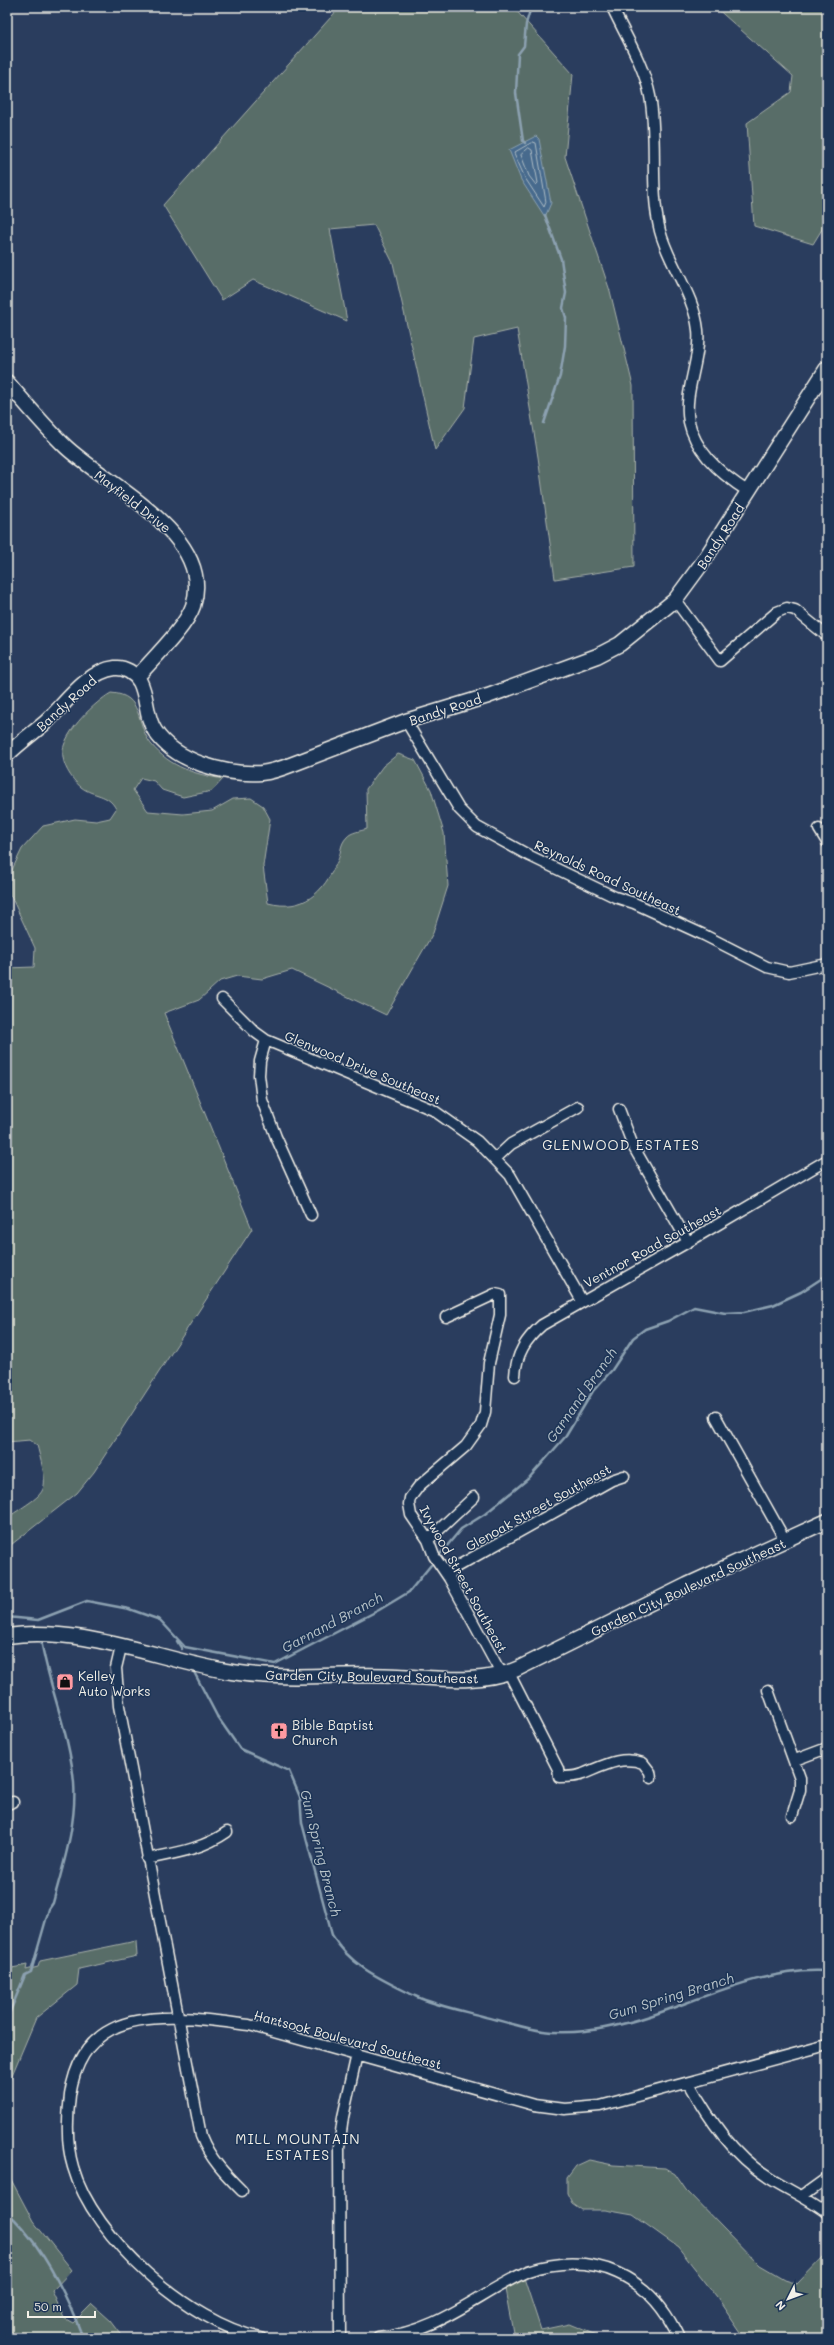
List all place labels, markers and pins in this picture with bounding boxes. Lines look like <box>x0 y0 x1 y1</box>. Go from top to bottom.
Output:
place label: Kelley Auto Works <box>78 1667 151 1699</box>
shop icon: Kelley Auto Works <box>55 1672 75 1692</box>
place label: Bible Baptist Church <box>292 1716 374 1748</box>
church icon: Bible Baptist Church <box>269 1721 289 1741</box>

